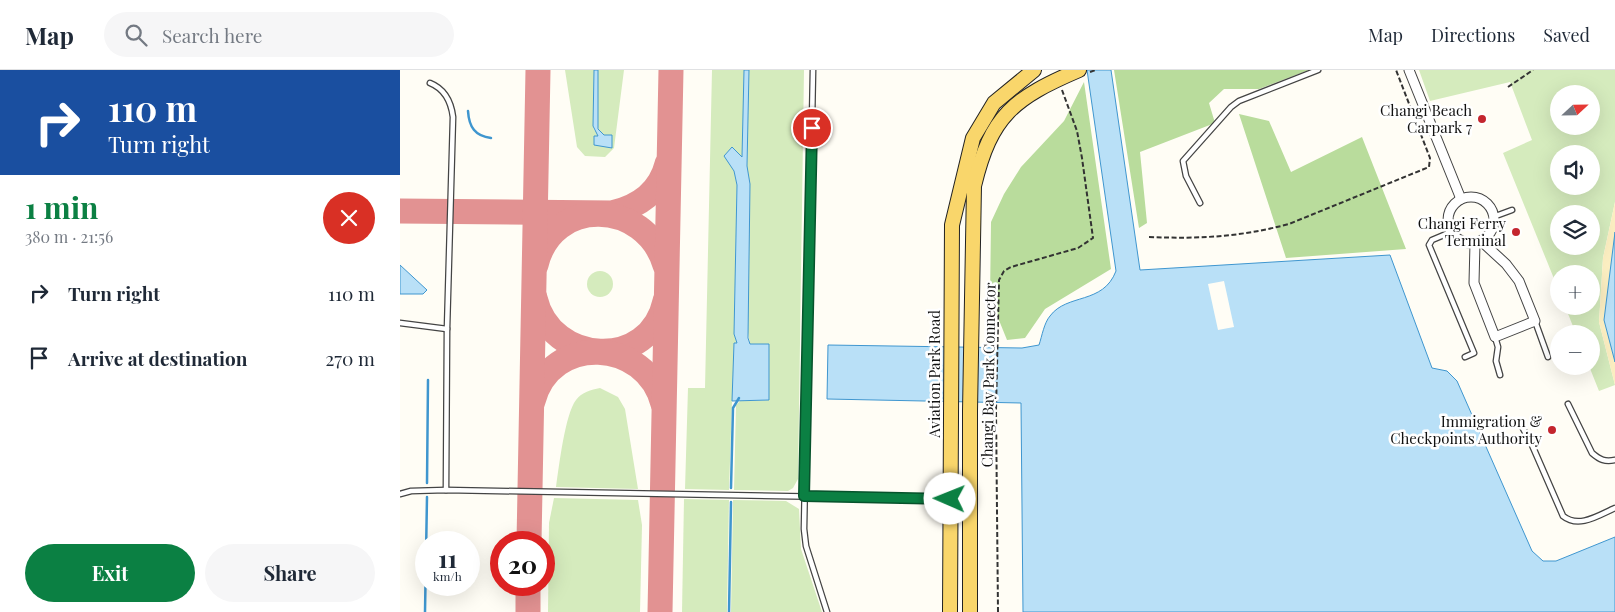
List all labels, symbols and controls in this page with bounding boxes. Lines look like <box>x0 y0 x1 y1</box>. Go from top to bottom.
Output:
search box <box>104 12 454 57</box>
text: Map <box>25 19 74 51</box>
icon: search <box>122 21 150 49</box>
text: Search here <box>162 22 262 48</box>
text: Map <box>1368 23 1403 47</box>
text: Directions <box>1431 23 1515 47</box>
text: Saved <box>1543 23 1590 47</box>
text: 110 m <box>108 84 197 131</box>
north arrow <box>1550 85 1600 135</box>
map controls <box>1550 85 1600 375</box>
icon: right <box>25 90 90 155</box>
place label: Changi Beach Carpark 7 <box>1380 100 1472 137</box>
pin <box>791 107 833 149</box>
marker: Changi Beach Carpark 7 <box>1476 113 1488 125</box>
icon: arrive <box>798 114 826 142</box>
text: Turn right <box>108 129 210 159</box>
button: sound <box>1550 145 1600 195</box>
text: 1 min <box>25 187 99 227</box>
button: close <box>323 192 375 244</box>
button: layers <box>1550 205 1600 255</box>
place label: Changi Ferry Terminal <box>1418 213 1506 250</box>
text: 380 m · 21:56 <box>25 226 113 247</box>
marker: Changi Ferry Terminal <box>1510 226 1522 238</box>
button: + <box>1550 265 1600 315</box>
icon: right <box>25 279 53 307</box>
text: Turn right <box>68 280 160 306</box>
text: 110 m <box>328 280 375 306</box>
street label: Changi Bay Park Connector <box>976 282 1000 468</box>
street label: Aviation Park Road <box>924 310 944 439</box>
button: − <box>1550 325 1600 375</box>
icon: arrive <box>25 344 53 372</box>
text: Arrive at destination <box>68 345 248 371</box>
text: 270 m <box>325 345 375 371</box>
place label: Immigration & Checkpoints Authority <box>1390 411 1542 448</box>
marker: Immigration & Checkpoints Authority <box>1546 424 1558 436</box>
position arrow <box>923 472 975 524</box>
speed limit sign: 20 <box>490 531 555 596</box>
text: 11 <box>438 541 457 574</box>
button: Exit <box>25 544 195 602</box>
button: Share <box>205 544 375 602</box>
text: km/h <box>433 568 462 584</box>

